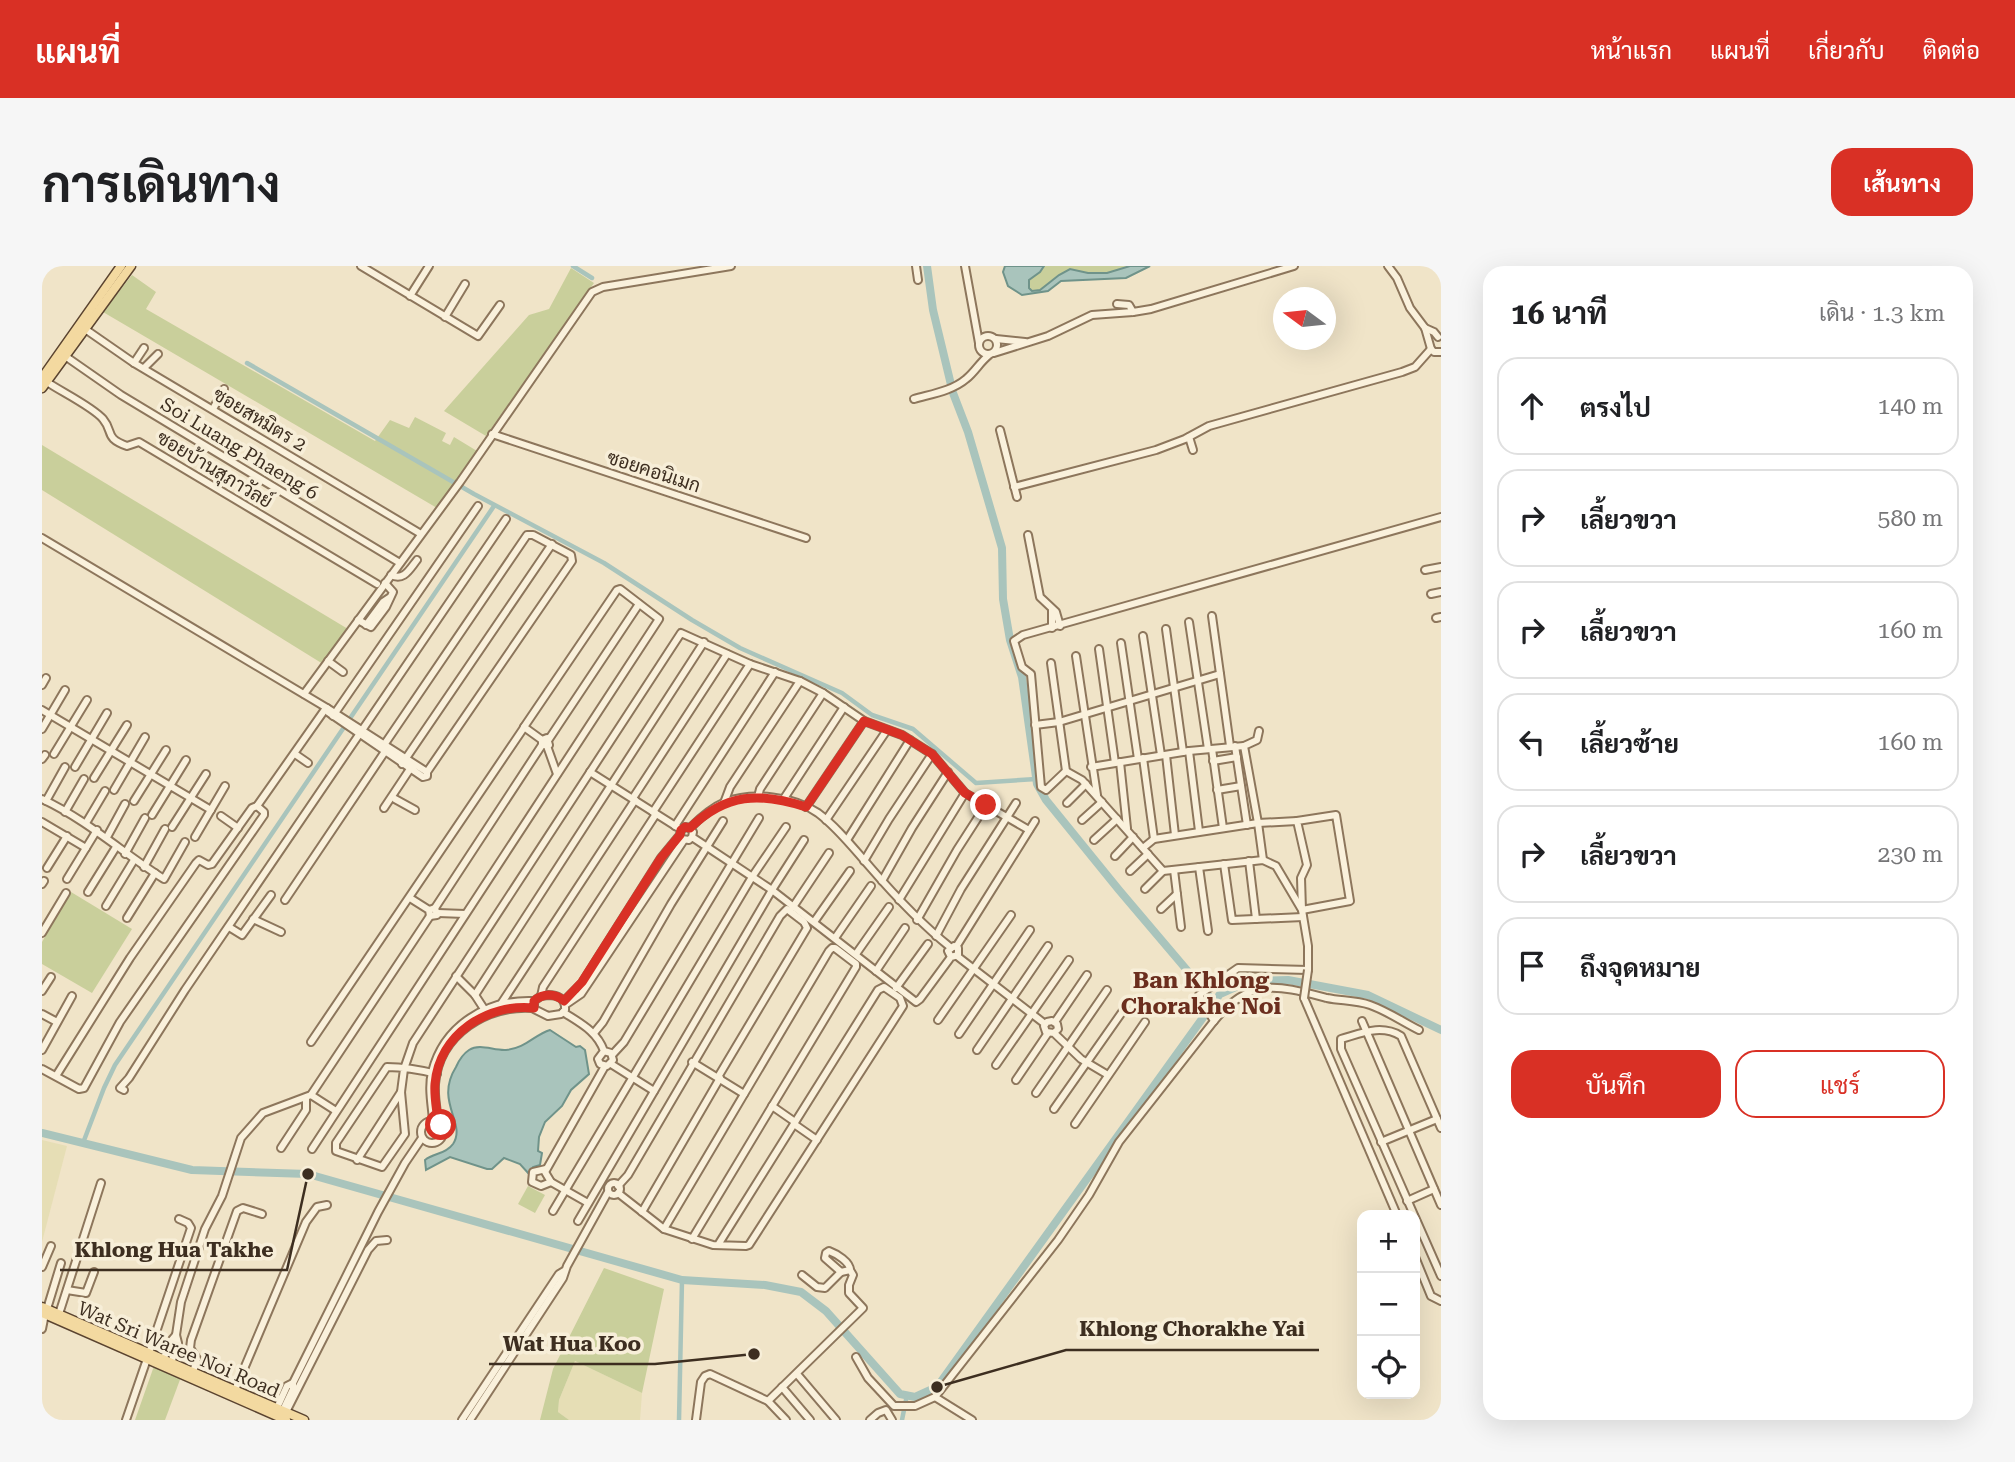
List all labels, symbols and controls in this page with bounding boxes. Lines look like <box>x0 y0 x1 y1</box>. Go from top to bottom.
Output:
text: แผนที่ <box>35 32 121 71</box>
text: หน้าแรก <box>1591 37 1672 65</box>
text: แผนที่ <box>1710 37 1770 65</box>
text: เกี่ยวกับ <box>1808 37 1885 65</box>
text: ติดต่อ <box>1923 37 1980 65</box>
button: เส้นทาง <box>1831 148 1973 216</box>
text: การเดินทาง <box>42 157 280 214</box>
north arrow <box>1273 287 1336 350</box>
text: 16 นาที <box>1511 296 1607 331</box>
text: เดิน · 1.3 km <box>1819 300 1945 327</box>
street label: ซอยสหมิตร 2 <box>209 383 311 456</box>
icon: ahead <box>1513 387 1551 425</box>
street label: Soi Luang Phaeng 6 <box>157 392 323 505</box>
text: ตรงไป <box>1580 393 1651 423</box>
text: 140 m <box>1878 393 1943 420</box>
street label: ซอยบ้านสุภาวัลย์ <box>152 425 277 514</box>
street label: ซอยคอนิเมก <box>604 446 704 497</box>
icon: right <box>1513 499 1551 537</box>
text: เลี้ยวขวา <box>1580 505 1677 535</box>
text: 580 m <box>1878 505 1943 532</box>
icon: right <box>1513 611 1551 649</box>
text: เลี้ยวขวา <box>1580 617 1677 647</box>
text: 160 m <box>1878 617 1943 644</box>
icon: left <box>1513 723 1551 761</box>
text: เลี้ยวซ้าย <box>1580 729 1679 759</box>
text: 160 m <box>1878 729 1943 756</box>
route end <box>970 789 1001 820</box>
icon: right <box>1513 835 1551 873</box>
text: เลี้ยวขวา <box>1580 841 1677 871</box>
text: 230 m <box>1878 841 1943 868</box>
icon: arrive <box>1513 947 1551 985</box>
text: ถึงจุดหมาย <box>1580 953 1701 983</box>
district label: Ban Khlong Chorakhe Noi <box>1121 967 1282 1020</box>
button: บันทึก <box>1511 1050 1721 1118</box>
button: แชร์ <box>1735 1050 1945 1118</box>
route start <box>425 1109 456 1140</box>
map controls <box>1357 1210 1420 1399</box>
button: + <box>1357 1210 1420 1273</box>
callout: Khlong Hua Takhe <box>60 1228 287 1270</box>
text: Khlong Hua Takhe <box>74 1238 274 1262</box>
button: − <box>1357 1273 1420 1336</box>
street label: Wat Sri Waree Noi Road <box>74 1296 283 1403</box>
callout: Khlong Chorakhe Yai <box>1066 1308 1319 1350</box>
text: Khlong Chorakhe Yai <box>1079 1317 1305 1341</box>
callout: Wat Hua Koo <box>489 1322 655 1364</box>
text: Wat Hua Koo <box>503 1332 641 1356</box>
button: locate <box>1357 1336 1420 1399</box>

